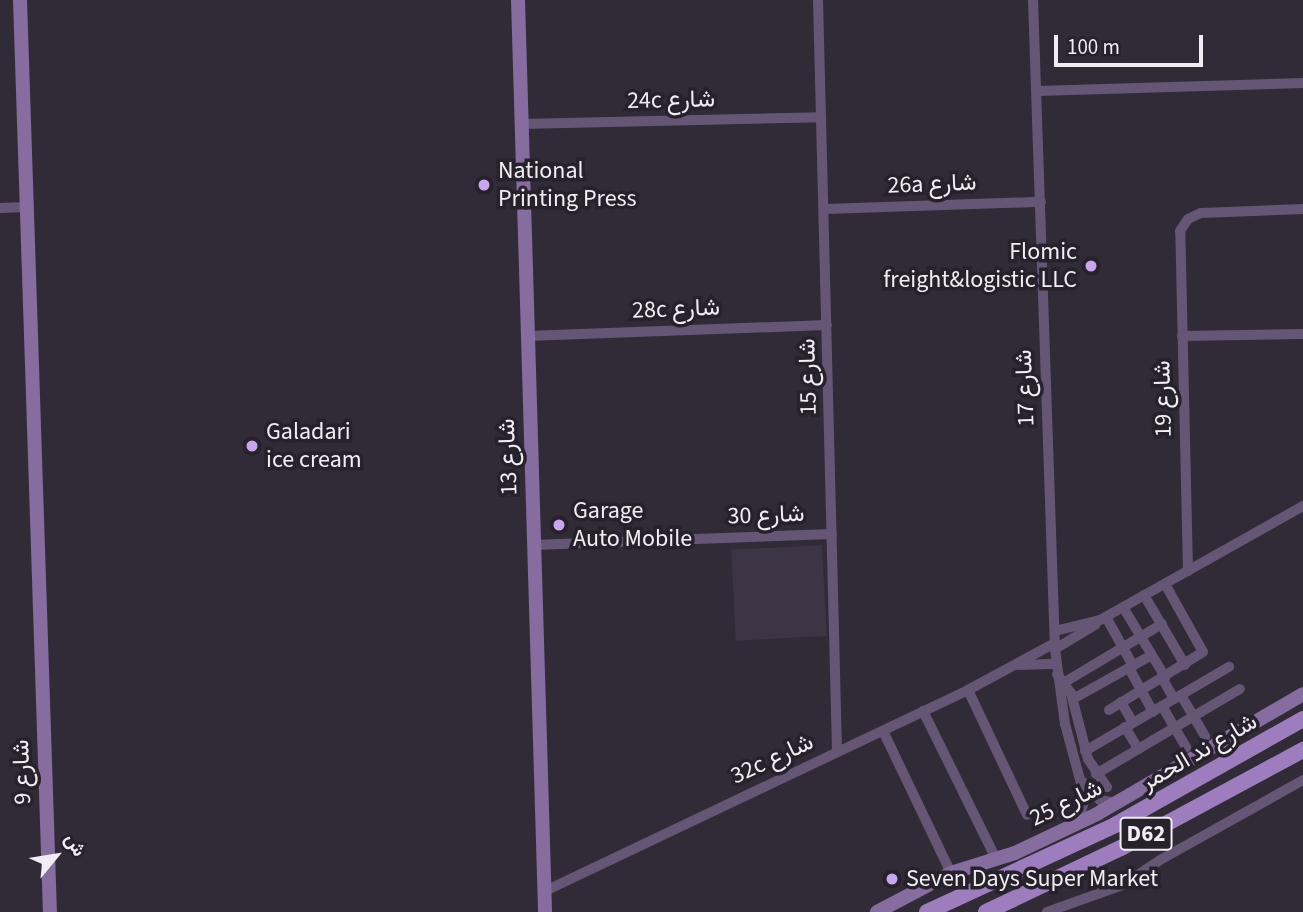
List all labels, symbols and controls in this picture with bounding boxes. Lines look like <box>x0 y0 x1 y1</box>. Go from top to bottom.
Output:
scale bar <box>1058 21 1207 65</box>
text: 100 m <box>1067 32 1120 62</box>
street label: 24c شارع <box>627 85 715 115</box>
place label: National Printing Press <box>498 157 637 213</box>
street label: 26a شارع <box>887 168 977 200</box>
marker: National Printing Press <box>476 177 492 193</box>
place label: Flomic freight&logistic LLC <box>883 238 1077 294</box>
marker: Flomic freight&logistic LLC <box>1083 258 1099 274</box>
street label: 28c شارع <box>632 293 720 325</box>
street label: شارع 15 <box>793 338 823 416</box>
street label: شارع 17 <box>1009 349 1041 427</box>
street label: شارع 19 <box>1148 360 1178 438</box>
place label: Galadari ice cream <box>266 418 362 474</box>
street label: شارع 13 <box>492 418 524 496</box>
marker: Galadari ice cream <box>244 438 260 454</box>
place label: Garage Auto Mobile <box>573 497 692 553</box>
street label: شارع 30 <box>727 499 805 531</box>
marker: Garage Auto Mobile <box>551 517 567 533</box>
street label: شارع ند الحمر <box>1136 707 1262 797</box>
street label: 32c شارع <box>726 727 818 791</box>
street label: شارع 9 <box>6 739 38 805</box>
street label: شارع 25 <box>1025 773 1107 833</box>
road number: D62 <box>1118 814 1174 854</box>
north arrow <box>21 821 91 891</box>
text: ش <box>57 829 92 862</box>
place label: Seven Days Super Market <box>906 865 1158 893</box>
marker: Seven Days Super Market <box>884 871 900 887</box>

